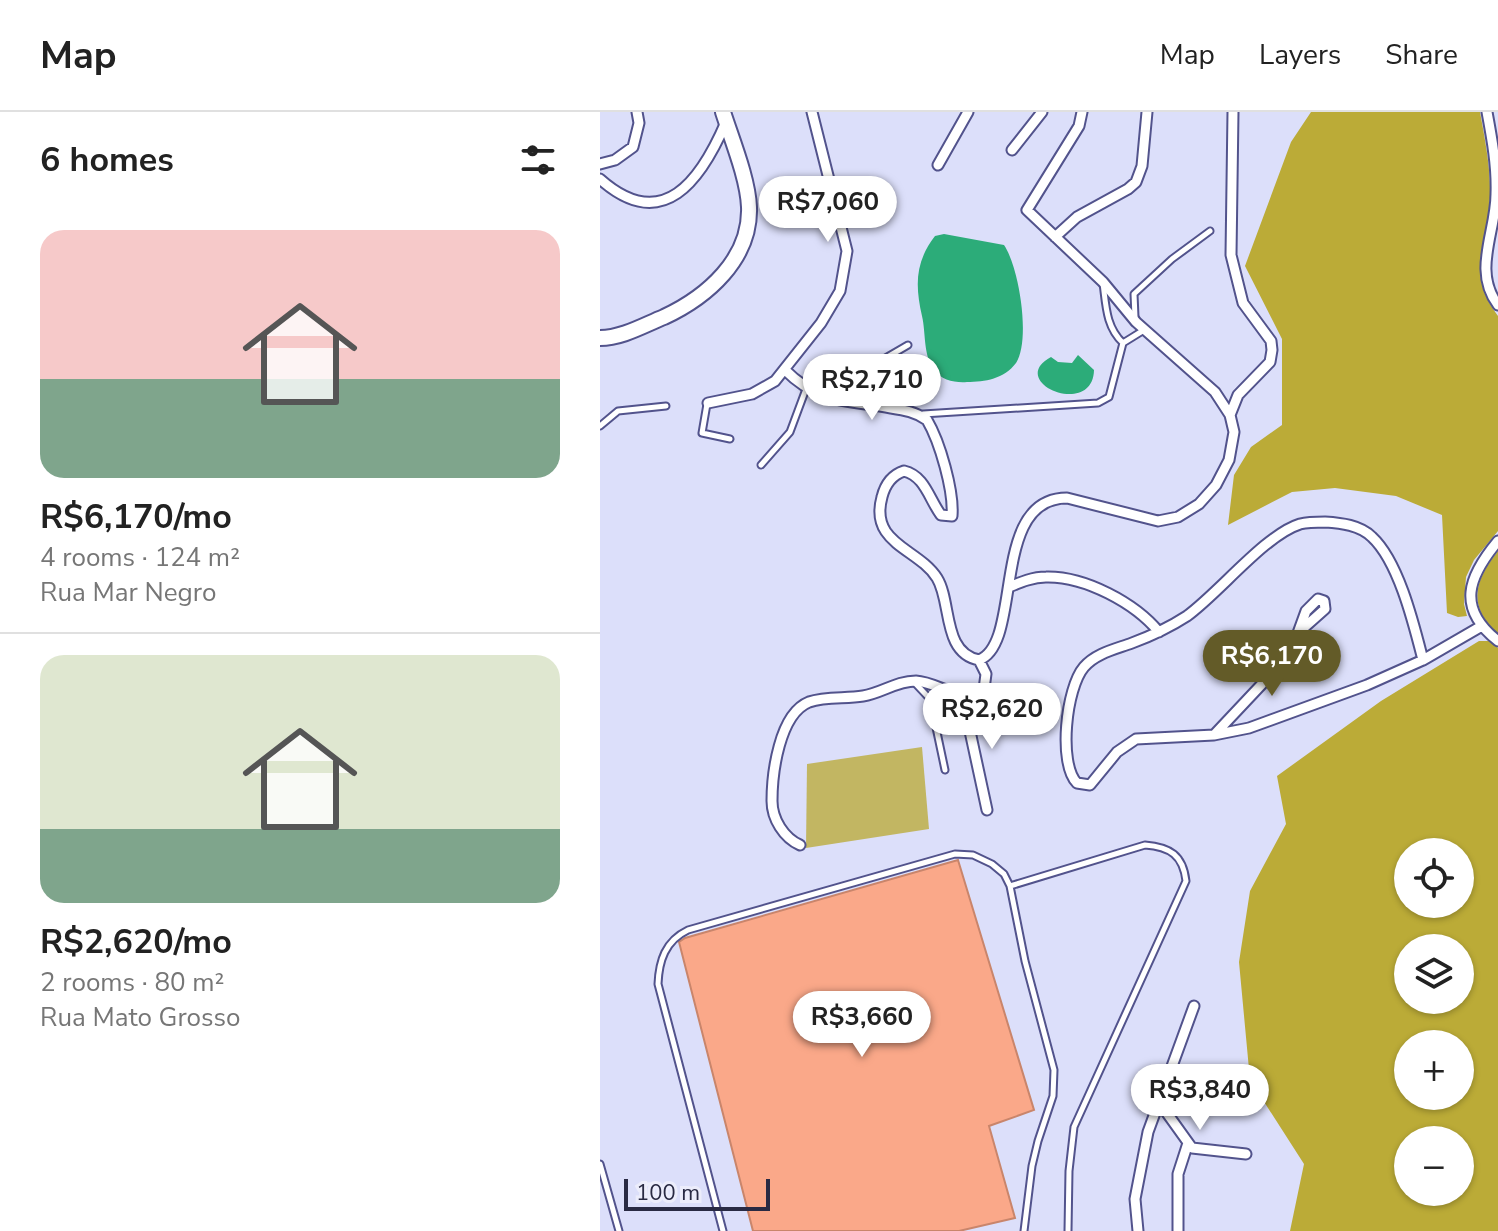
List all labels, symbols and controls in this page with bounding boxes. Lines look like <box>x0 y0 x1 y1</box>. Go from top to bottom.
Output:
text: Map <box>40 30 117 81</box>
text: Map <box>1160 36 1215 74</box>
text: Layers <box>1259 36 1341 74</box>
text: Share <box>1385 36 1458 74</box>
text: 6 homes <box>40 137 174 183</box>
icon: filters <box>516 138 560 182</box>
pin: R$7,060 <box>754 176 902 244</box>
text: R$7,060 <box>777 184 879 219</box>
icon: home <box>228 282 372 426</box>
pin: R$2,710 <box>798 354 946 422</box>
text: R$2,710 <box>821 362 923 397</box>
text: R$6,170/mo <box>40 494 232 540</box>
text: 4 rooms · 124 m² <box>40 540 240 575</box>
text: Rua Mar Negro <box>40 575 216 610</box>
pin: R$6,170 <box>1198 630 1346 698</box>
text: R$6,170 <box>1221 638 1323 673</box>
pin: R$2,620 <box>918 683 1066 751</box>
text: R$2,620 <box>941 691 1043 726</box>
icon: home <box>228 707 372 851</box>
map controls <box>1394 838 1474 1206</box>
button: locate <box>1394 838 1474 918</box>
text: R$2,620/mo <box>40 919 232 965</box>
button: layers <box>1394 934 1474 1014</box>
text: 2 rooms · 80 m² <box>40 965 224 1000</box>
pin: R$3,660 <box>788 991 936 1059</box>
text: R$3,660 <box>811 999 913 1034</box>
text: Rua Mato Grosso <box>40 1000 241 1035</box>
button: + <box>1394 1030 1474 1110</box>
pin: R$3,840 <box>1126 1064 1274 1132</box>
text: R$3,840 <box>1149 1072 1251 1107</box>
button: − <box>1394 1126 1474 1206</box>
scale bar <box>624 1175 770 1211</box>
text: 100 m <box>636 1178 700 1208</box>

